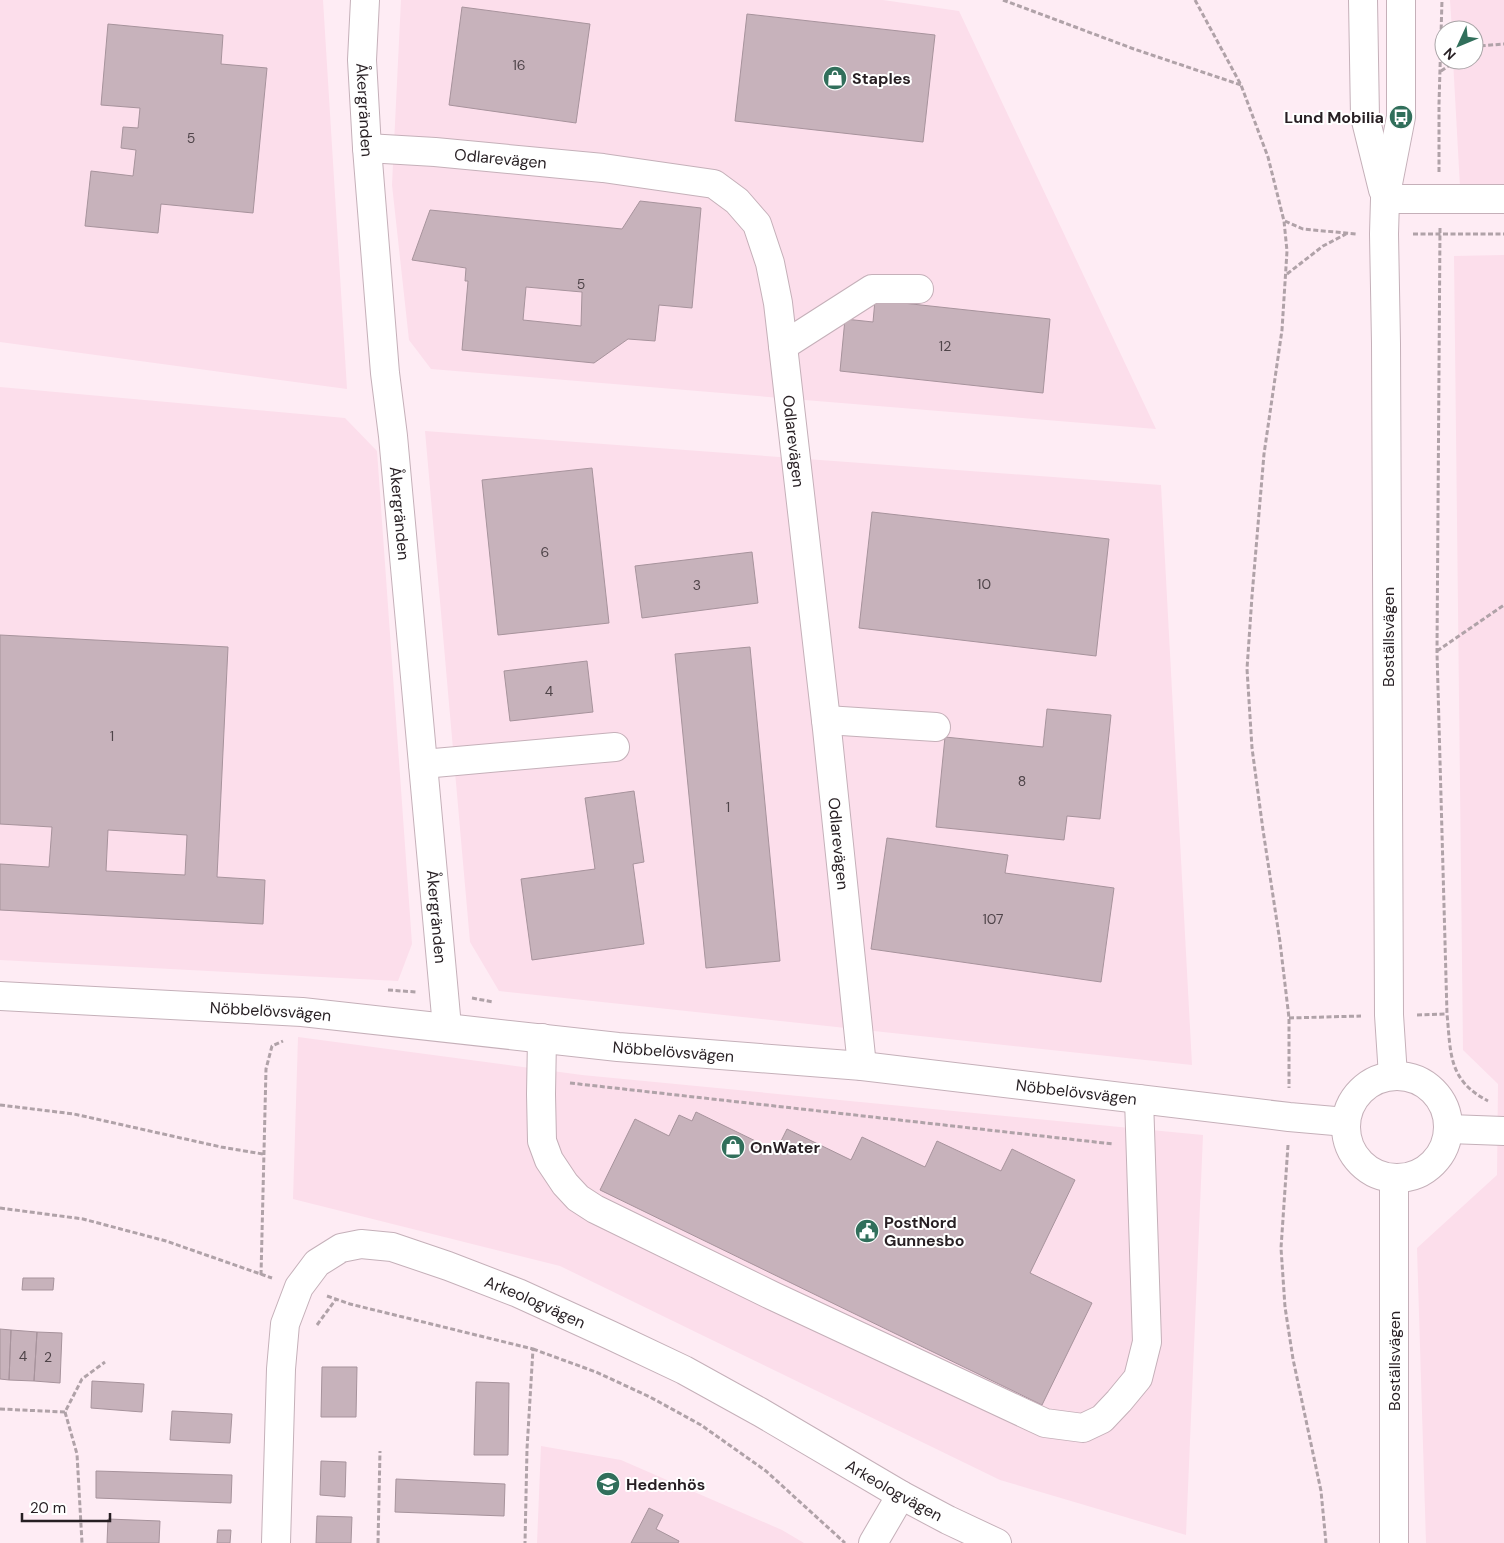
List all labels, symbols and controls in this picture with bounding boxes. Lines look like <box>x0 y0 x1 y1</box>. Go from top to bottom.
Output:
north arrow <box>1434 20 1484 70</box>
text: N <box>1440 44 1460 64</box>
house number: 16 <box>512 56 526 74</box>
street label: Åkergränden <box>351 62 378 158</box>
shop icon: Staples <box>822 65 848 91</box>
place label: Staples <box>852 68 911 89</box>
bus stop icon: Lund Mobilia <box>1388 104 1414 130</box>
place label: Lund Mobilia <box>1284 107 1384 128</box>
house number: 5 <box>187 129 195 147</box>
street label: Odlarevägen <box>453 144 548 174</box>
house number: 5 <box>577 275 585 293</box>
house number: 12 <box>939 337 951 355</box>
street label: Odlarevägen <box>778 394 809 488</box>
street label: Åkergränden <box>385 465 414 561</box>
house number: 6 <box>541 543 549 561</box>
house number: 10 <box>977 575 991 593</box>
house number: 3 <box>693 576 701 594</box>
street label: Boställsvägen <box>1378 587 1399 687</box>
house number: 4 <box>545 682 554 700</box>
house number: 1 <box>110 727 114 745</box>
house number: 8 <box>1018 772 1026 790</box>
street label: Odlarevägen <box>823 796 854 891</box>
house number: 1 <box>726 798 730 816</box>
street label: Åkergränden <box>422 869 451 964</box>
house number: 107 <box>982 910 1004 928</box>
street label: Nöbbelövsvägen <box>209 997 332 1026</box>
street label: Nöbbelövsvägen <box>612 1037 735 1067</box>
street label: Nöbbelövsvägen <box>1015 1074 1138 1110</box>
shop icon: OnWater <box>720 1134 746 1160</box>
place label: OnWater <box>750 1137 820 1158</box>
place label: PostNord Gunnesbo <box>884 1212 964 1251</box>
public building icon: PostNord Gunnesbo <box>854 1218 880 1244</box>
street label: Arkeologvägen <box>482 1271 589 1333</box>
street label: Boställsvägen <box>1384 1311 1405 1411</box>
house number: 4 <box>19 1347 28 1365</box>
house number: 2 <box>44 1348 52 1366</box>
street label: Arkeologvägen <box>842 1455 946 1526</box>
school or university icon: Hedenhös <box>595 1471 621 1497</box>
place label: Hedenhös <box>626 1474 705 1495</box>
scale bar <box>22 1490 110 1522</box>
text: 20 m <box>30 1498 66 1518</box>

